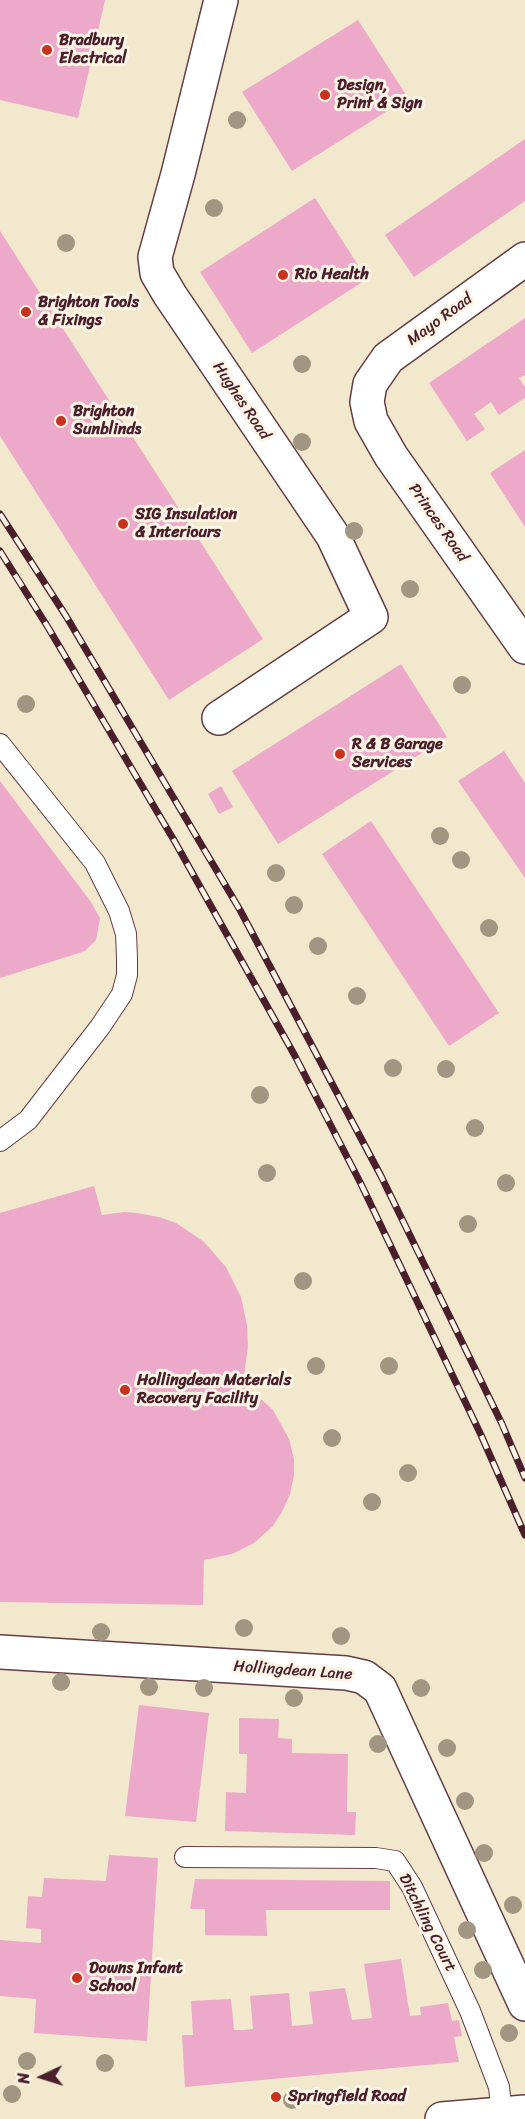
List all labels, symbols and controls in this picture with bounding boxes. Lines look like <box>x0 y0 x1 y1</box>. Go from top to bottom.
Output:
place label: Bradbury Electrical <box>59 31 127 69</box>
marker: Bradbury Electrical <box>40 43 54 57</box>
place label: Design, Print & Sign <box>337 76 422 114</box>
marker: Design, Print & Sign <box>318 88 332 102</box>
place label: Rio Health <box>295 265 369 285</box>
marker: Rio Health <box>276 268 290 282</box>
street label: Mayo Road <box>404 290 476 350</box>
place label: Brighton Tools & Fixings <box>38 293 139 331</box>
marker: Brighton Tools & Fixings <box>19 305 33 319</box>
street label: Hughes Road <box>208 358 274 444</box>
place label: Brighton Sunblinds <box>73 402 141 440</box>
marker: Brighton Sunblinds <box>54 414 68 428</box>
street label: Princes Road <box>404 480 472 566</box>
place label: SIG Insulation & Interiours <box>135 505 237 543</box>
marker: SIG Insulation & Interiours <box>116 517 130 531</box>
place label: R & B Garage Services <box>352 735 443 773</box>
marker: R & B Garage Services <box>333 747 347 761</box>
place label: Hollingdean Materials Recovery Facility <box>137 1371 291 1409</box>
marker: Hollingdean Materials Recovery Facility <box>118 1383 132 1397</box>
street label: Hollingdean Lane <box>233 1657 353 1685</box>
street label: Ditchling Court <box>394 1871 460 1975</box>
place label: Downs Infant School <box>89 1959 183 1997</box>
marker: Downs Infant School <box>70 1971 84 1985</box>
north arrow <box>12 2047 72 2107</box>
text: N <box>9 2072 38 2085</box>
place label: Springfield Road <box>288 2087 406 2107</box>
marker: Springfield Road <box>269 2090 283 2104</box>

